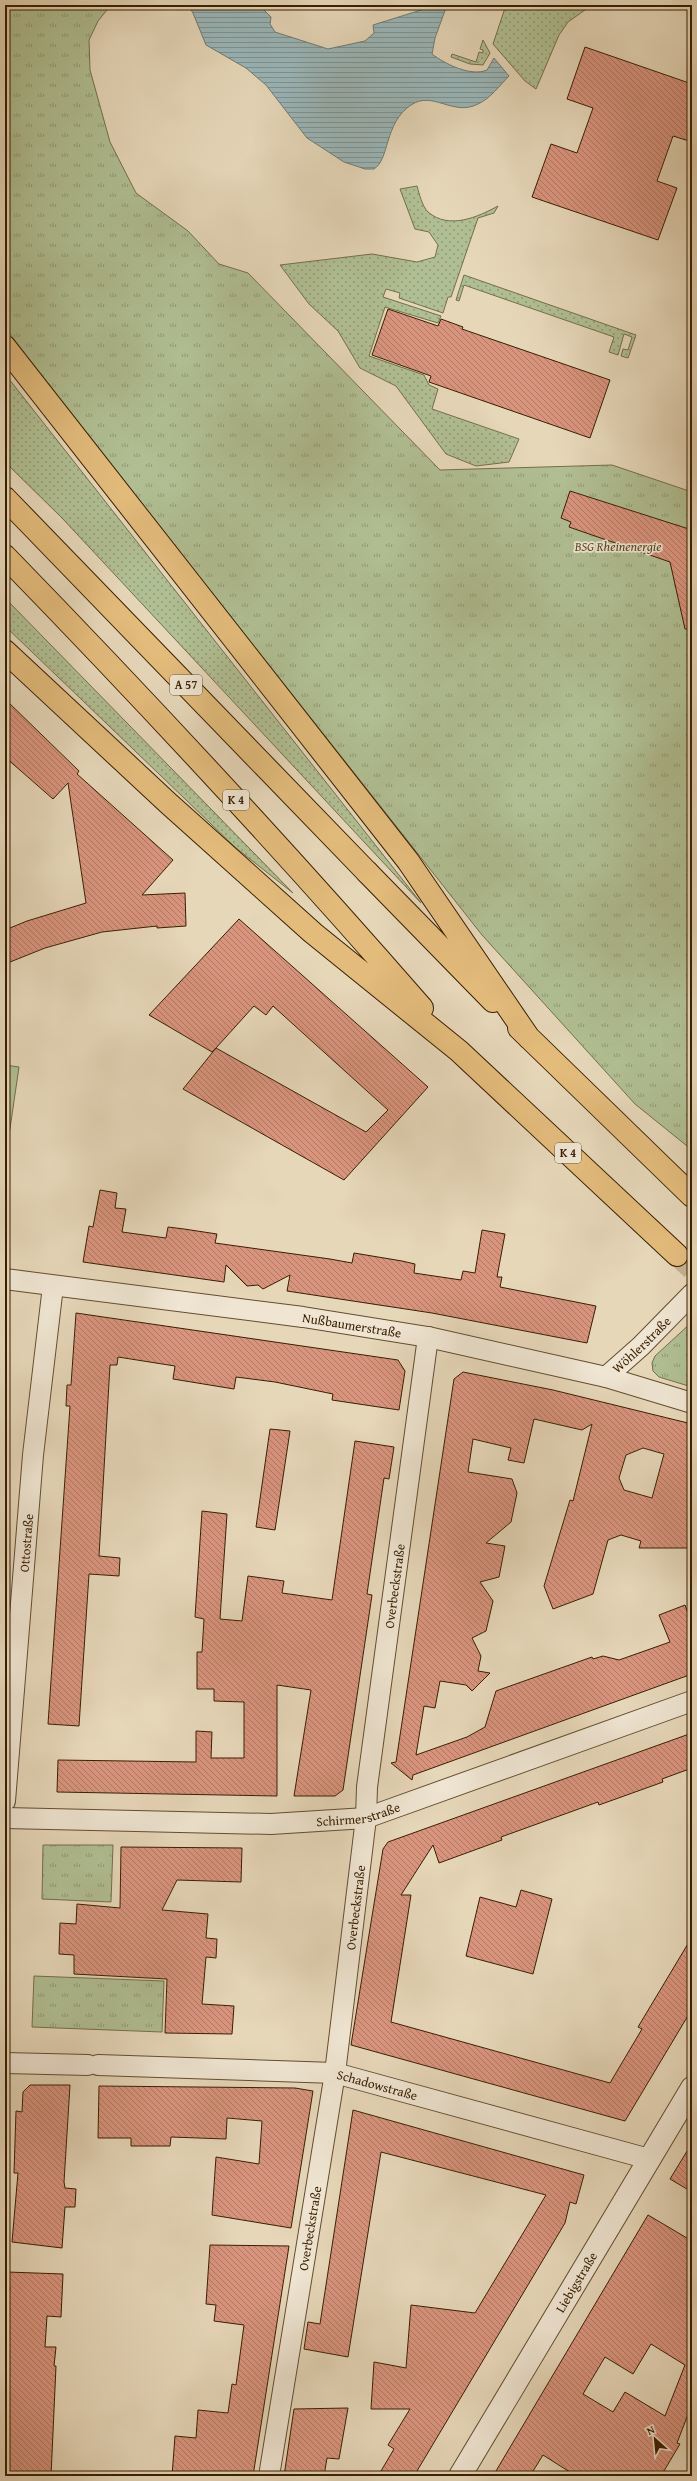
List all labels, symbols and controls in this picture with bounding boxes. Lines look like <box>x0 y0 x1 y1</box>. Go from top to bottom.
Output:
park label: BSG Rheinenergie <box>574 537 661 556</box>
road number: A 57 <box>170 675 202 695</box>
road number: K 4 <box>223 790 249 810</box>
road number: K 4 <box>555 1143 581 1163</box>
street label: Nußbaumerstraße <box>301 1308 403 1343</box>
street label: Wöhlerstraße <box>608 1312 675 1378</box>
street label: Ottostraße <box>15 1513 38 1573</box>
street label: Overbeckstraße <box>380 1543 410 1630</box>
street label: Schirmerstraße <box>316 1798 403 1831</box>
street label: Overbeckstraße <box>341 1864 370 1951</box>
street label: Schadowstraße <box>335 2065 420 2105</box>
street label: Overbeckstraße <box>294 2185 326 2272</box>
street label: Liebigstraße <box>551 2248 602 2316</box>
north arrow <box>635 2419 675 2459</box>
text: N <box>644 2421 658 2439</box>

